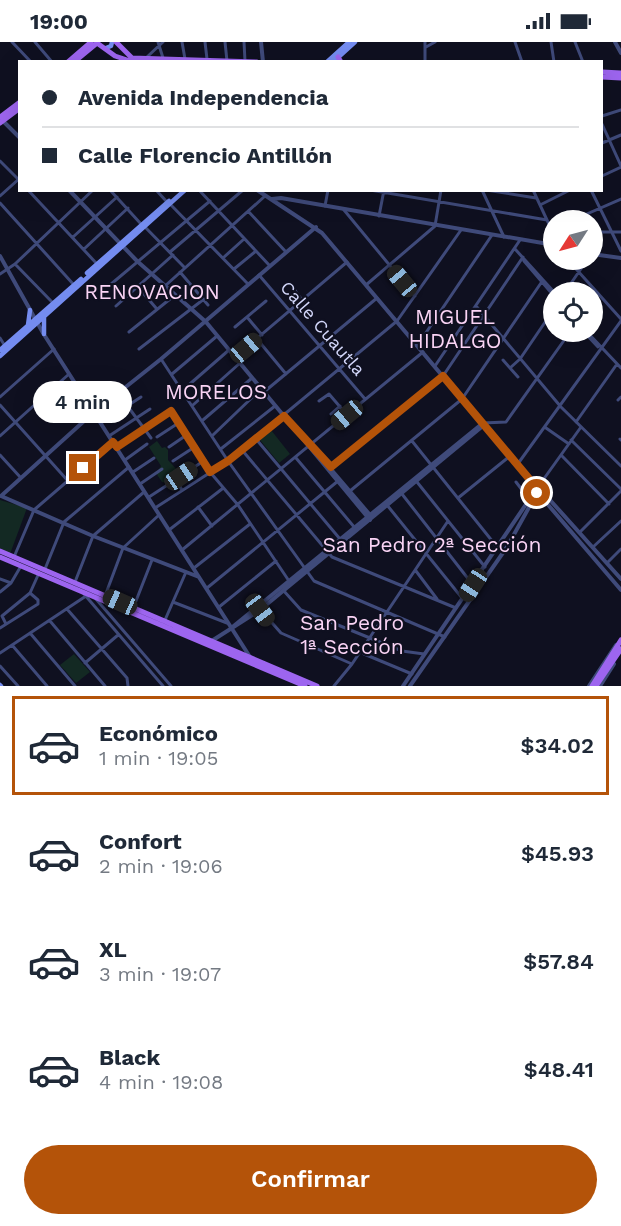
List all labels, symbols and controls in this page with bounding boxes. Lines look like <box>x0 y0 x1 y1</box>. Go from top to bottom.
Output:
text: 19:00 <box>30 9 88 34</box>
text: Avenida Independencia <box>78 85 328 110</box>
text: Calle Florencio Antillón <box>78 143 332 168</box>
north arrow <box>543 210 603 270</box>
map controls <box>543 210 603 342</box>
car <box>384 261 420 301</box>
street label: Calle Cuautla <box>276 277 370 379</box>
district label: RENOVACION <box>84 279 220 304</box>
button: locate <box>543 282 603 342</box>
district label: MIGUEL HIDALGO <box>408 304 502 353</box>
car <box>226 330 266 366</box>
district label: MORELOS <box>165 379 267 404</box>
callout: 4 min <box>34 381 132 423</box>
text: 4 min <box>55 390 110 414</box>
car <box>327 397 367 433</box>
route end <box>69 454 96 481</box>
car <box>161 458 201 494</box>
route start <box>523 479 550 506</box>
district label: San Pedro 2ª Sección <box>323 532 541 557</box>
car <box>456 565 490 605</box>
car <box>100 586 140 618</box>
car <box>242 590 278 630</box>
district label: San Pedro 1ª Sección <box>300 610 404 659</box>
icon: car <box>27 719 81 773</box>
text: Económico <box>99 721 218 746</box>
text: $34.02 <box>520 733 594 758</box>
text: 1 min · 19:05 <box>99 746 218 770</box>
icon: car <box>27 827 81 881</box>
text: Confort <box>99 829 182 854</box>
text: $45.93 <box>521 841 594 866</box>
text: 2 min · 19:06 <box>99 854 223 878</box>
icon: car <box>27 935 81 989</box>
text: XL <box>99 937 127 962</box>
text: $57.84 <box>523 949 594 974</box>
text: 3 min · 19:07 <box>99 962 221 986</box>
icon: car <box>27 1043 81 1097</box>
text: Black <box>99 1045 160 1070</box>
text: $48.41 <box>524 1057 594 1082</box>
text: 4 min · 19:08 <box>99 1070 223 1094</box>
button: Confirmar <box>24 1145 597 1214</box>

